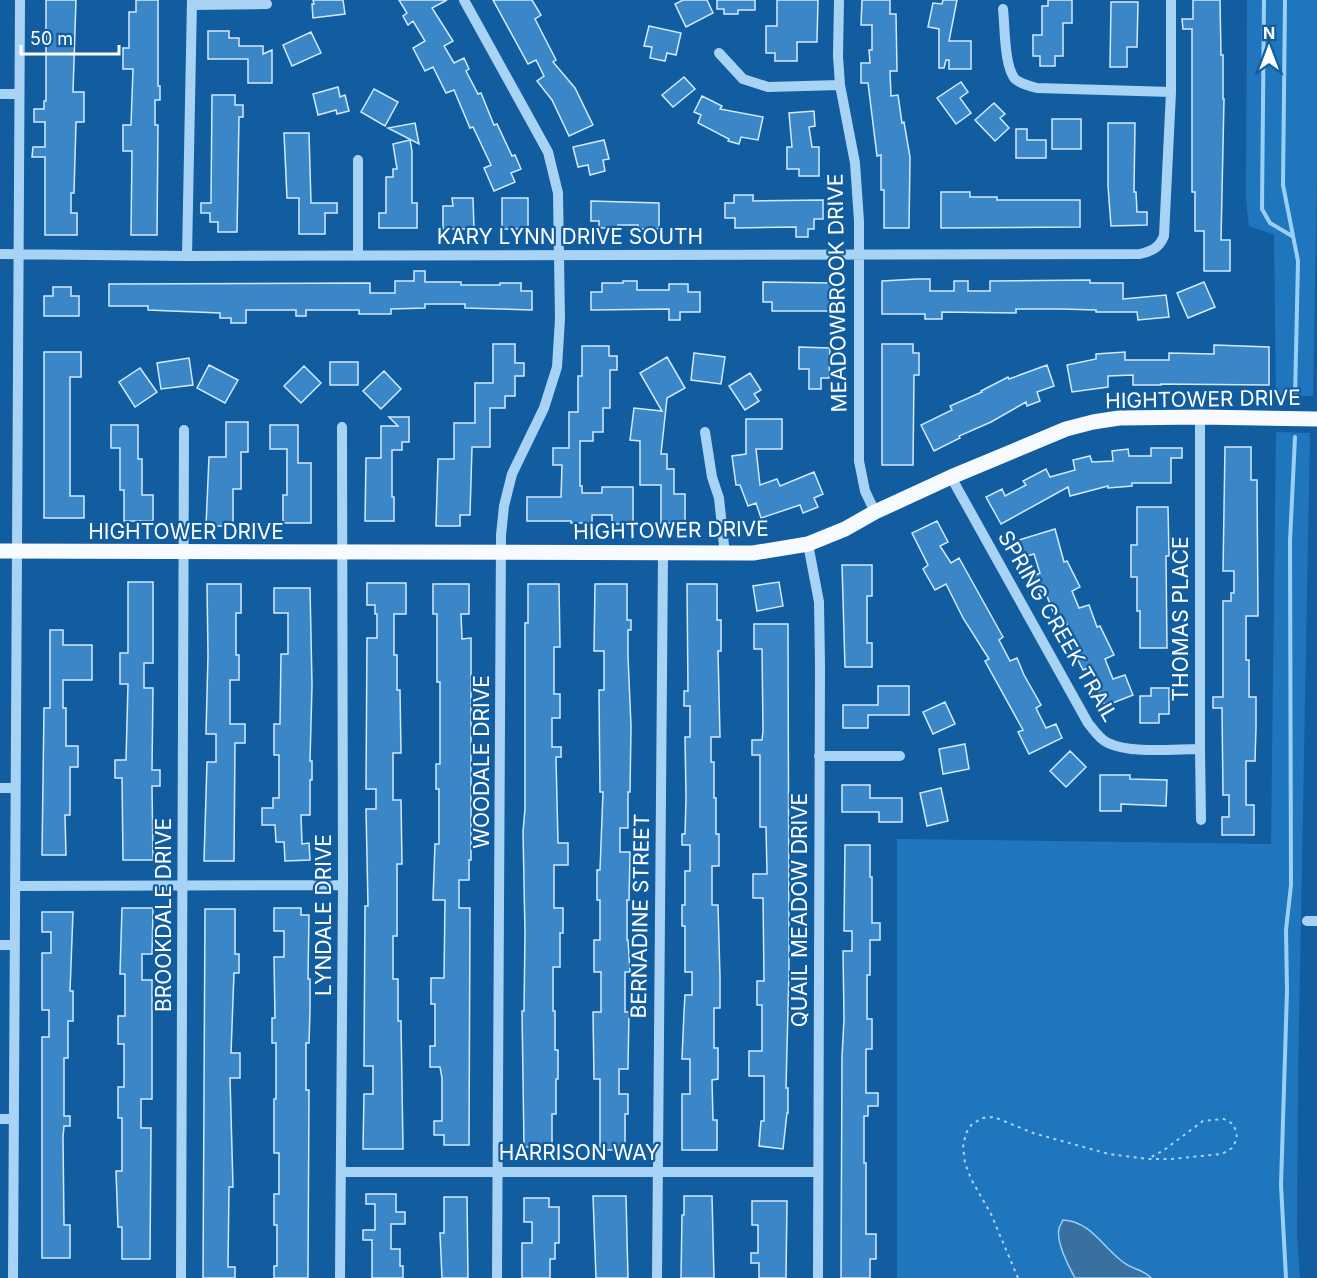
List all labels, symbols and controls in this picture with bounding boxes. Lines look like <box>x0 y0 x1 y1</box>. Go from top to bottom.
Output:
scale bar <box>21 18 118 56</box>
north arrow <box>1239 18 1299 78</box>
text: N <box>1263 23 1275 43</box>
text: 50 m <box>30 28 73 49</box>
street label: MEADOWBROOK DRIVE <box>822 173 852 413</box>
street label: KARY LYNN DRIVE SOUTH <box>437 224 703 249</box>
street label: HIGHTOWER DRIVE <box>1105 385 1301 413</box>
street label: HIGHTOWER DRIVE <box>573 516 769 544</box>
street label: HIGHTOWER DRIVE <box>88 519 284 544</box>
street label: SPRING CREEK TRAIL <box>993 526 1123 726</box>
street label: THOMAS PLACE <box>1168 536 1193 702</box>
street label: WOODALE DRIVE <box>469 675 494 849</box>
street label: QUAIL MEADOW DRIVE <box>787 793 812 1027</box>
street label: BERNADINE STREET <box>626 813 654 1019</box>
street label: BROOKDALE DRIVE <box>151 818 176 1012</box>
street label: LYNDALE DRIVE <box>311 834 336 996</box>
street label: HARRISON WAY <box>499 1140 659 1165</box>

